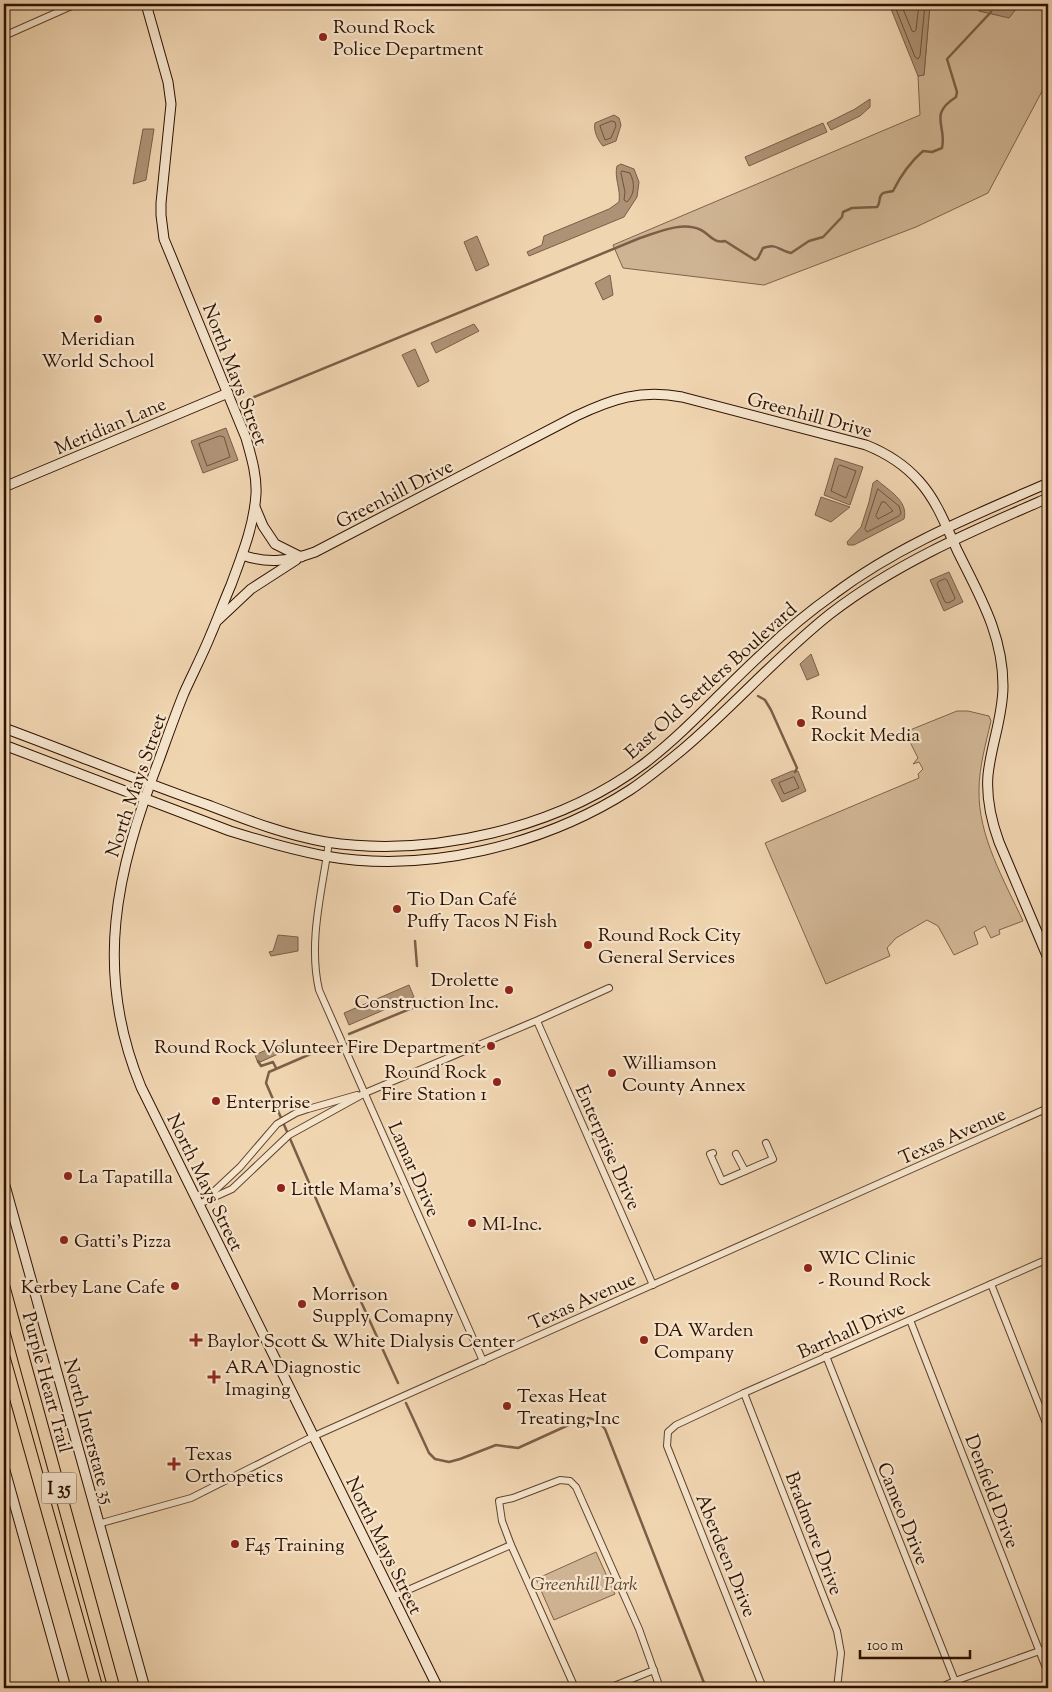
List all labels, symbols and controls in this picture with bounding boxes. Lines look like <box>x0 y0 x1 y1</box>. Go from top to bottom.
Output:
place label: Round Rock Police Department <box>333 15 484 64</box>
marker: Round Rock Police Department <box>317 31 329 43</box>
street label: North Mays Street <box>194 300 273 450</box>
marker: Meridian World School <box>92 313 104 325</box>
place label: Meridian World School <box>41 327 155 376</box>
street label: Greenhill Drive <box>744 387 875 446</box>
street label: Meridian Lane <box>51 392 171 463</box>
street label: Greenhill Drive <box>332 454 459 536</box>
street label: East Old Settlers Boulevard <box>620 597 804 767</box>
place label: Round Rockit Media <box>811 701 920 750</box>
street label: North Mays Street <box>100 710 175 861</box>
marker: Round Rockit Media <box>795 717 807 729</box>
place label: Tio Dan Café Puffy Tacos N Fish <box>407 887 558 936</box>
marker: Tio Dan Café Puffy Tacos N Fish <box>391 903 403 915</box>
place label: Round Rock City General Services <box>598 923 741 972</box>
marker: Round Rock City General Services <box>582 939 594 951</box>
place label: Drolette Construction Inc. <box>354 968 499 1017</box>
marker: Drolette Construction Inc. <box>503 984 515 996</box>
place label: Round Rock Volunteer Fire Department <box>154 1035 481 1062</box>
marker: Round Rock Volunteer Fire Department <box>485 1040 497 1052</box>
place label: Williamson County Annex <box>622 1051 746 1100</box>
place label: Round Rock Fire Station 1 <box>381 1060 488 1109</box>
marker: Williamson County Annex <box>606 1067 618 1079</box>
marker: Round Rock Fire Station 1 <box>491 1076 503 1088</box>
street label: Enterprise Drive <box>567 1081 646 1215</box>
place label: Enterprise <box>226 1090 311 1117</box>
marker: Enterprise <box>210 1095 222 1107</box>
street label: Texas Avenue <box>895 1102 1011 1173</box>
street label: North Mays Street <box>159 1110 249 1257</box>
street label: Lamar Drive <box>380 1118 446 1222</box>
place label: La Tapatilla <box>78 1165 173 1192</box>
marker: La Tapatilla <box>62 1170 74 1182</box>
place label: Little Mama's <box>291 1177 401 1204</box>
marker: Little Mama's <box>275 1182 287 1194</box>
place label: MI-Inc. <box>482 1212 542 1239</box>
marker: MI-Inc. <box>466 1217 478 1229</box>
place label: Gatti's Pizza <box>74 1229 172 1256</box>
marker: Gatti's Pizza <box>58 1234 70 1246</box>
place label: WIC Clinic - Round Rock <box>818 1246 932 1295</box>
marker: WIC Clinic - Round Rock <box>802 1262 814 1274</box>
street label: Texas Avenue <box>525 1267 641 1338</box>
place label: Kerbey Lane Cafe <box>21 1275 165 1302</box>
marker: Kerbey Lane Cafe <box>169 1280 181 1292</box>
place label: Morrison Supply Comapny <box>312 1282 454 1331</box>
street label: Barrhall Drive <box>794 1296 910 1367</box>
marker: Morrison Supply Comapny <box>296 1298 308 1310</box>
street label: Purple Heart Trail <box>14 1309 77 1456</box>
place label: DA Warden Company <box>654 1318 754 1367</box>
place label: Baylor Scott & White Dialysis Center <box>207 1329 515 1356</box>
marker: Baylor Scott & White Dialysis Center <box>189 1333 203 1347</box>
marker: DA Warden Company <box>638 1334 650 1346</box>
place label: ARA Diagnostic Imaging <box>225 1355 361 1404</box>
street label: North Interstate 35 <box>55 1356 120 1508</box>
marker: ARA Diagnostic Imaging <box>207 1370 221 1384</box>
place label: Texas Heat Treating, Inc <box>517 1384 621 1433</box>
marker: Texas Heat Treating, Inc <box>501 1400 513 1412</box>
street label: Denfield Drive <box>957 1431 1025 1553</box>
place label: Texas Orthopetics <box>185 1442 283 1491</box>
marker: Texas Orthopetics <box>167 1457 181 1471</box>
street label: Cameo Drive <box>869 1459 935 1569</box>
street label: Bradmore Drive <box>777 1468 849 1600</box>
road number: I 35 <box>42 1472 76 1504</box>
street label: North Mays Street <box>338 1473 428 1620</box>
street label: Aberdeen Drive <box>688 1490 762 1622</box>
place label: F45 Training <box>245 1533 344 1560</box>
marker: F45 Training <box>229 1538 241 1550</box>
park label: Greenhill Park <box>530 1572 638 1599</box>
scale bar <box>860 1627 970 1659</box>
text: 100 m <box>867 1636 904 1657</box>

